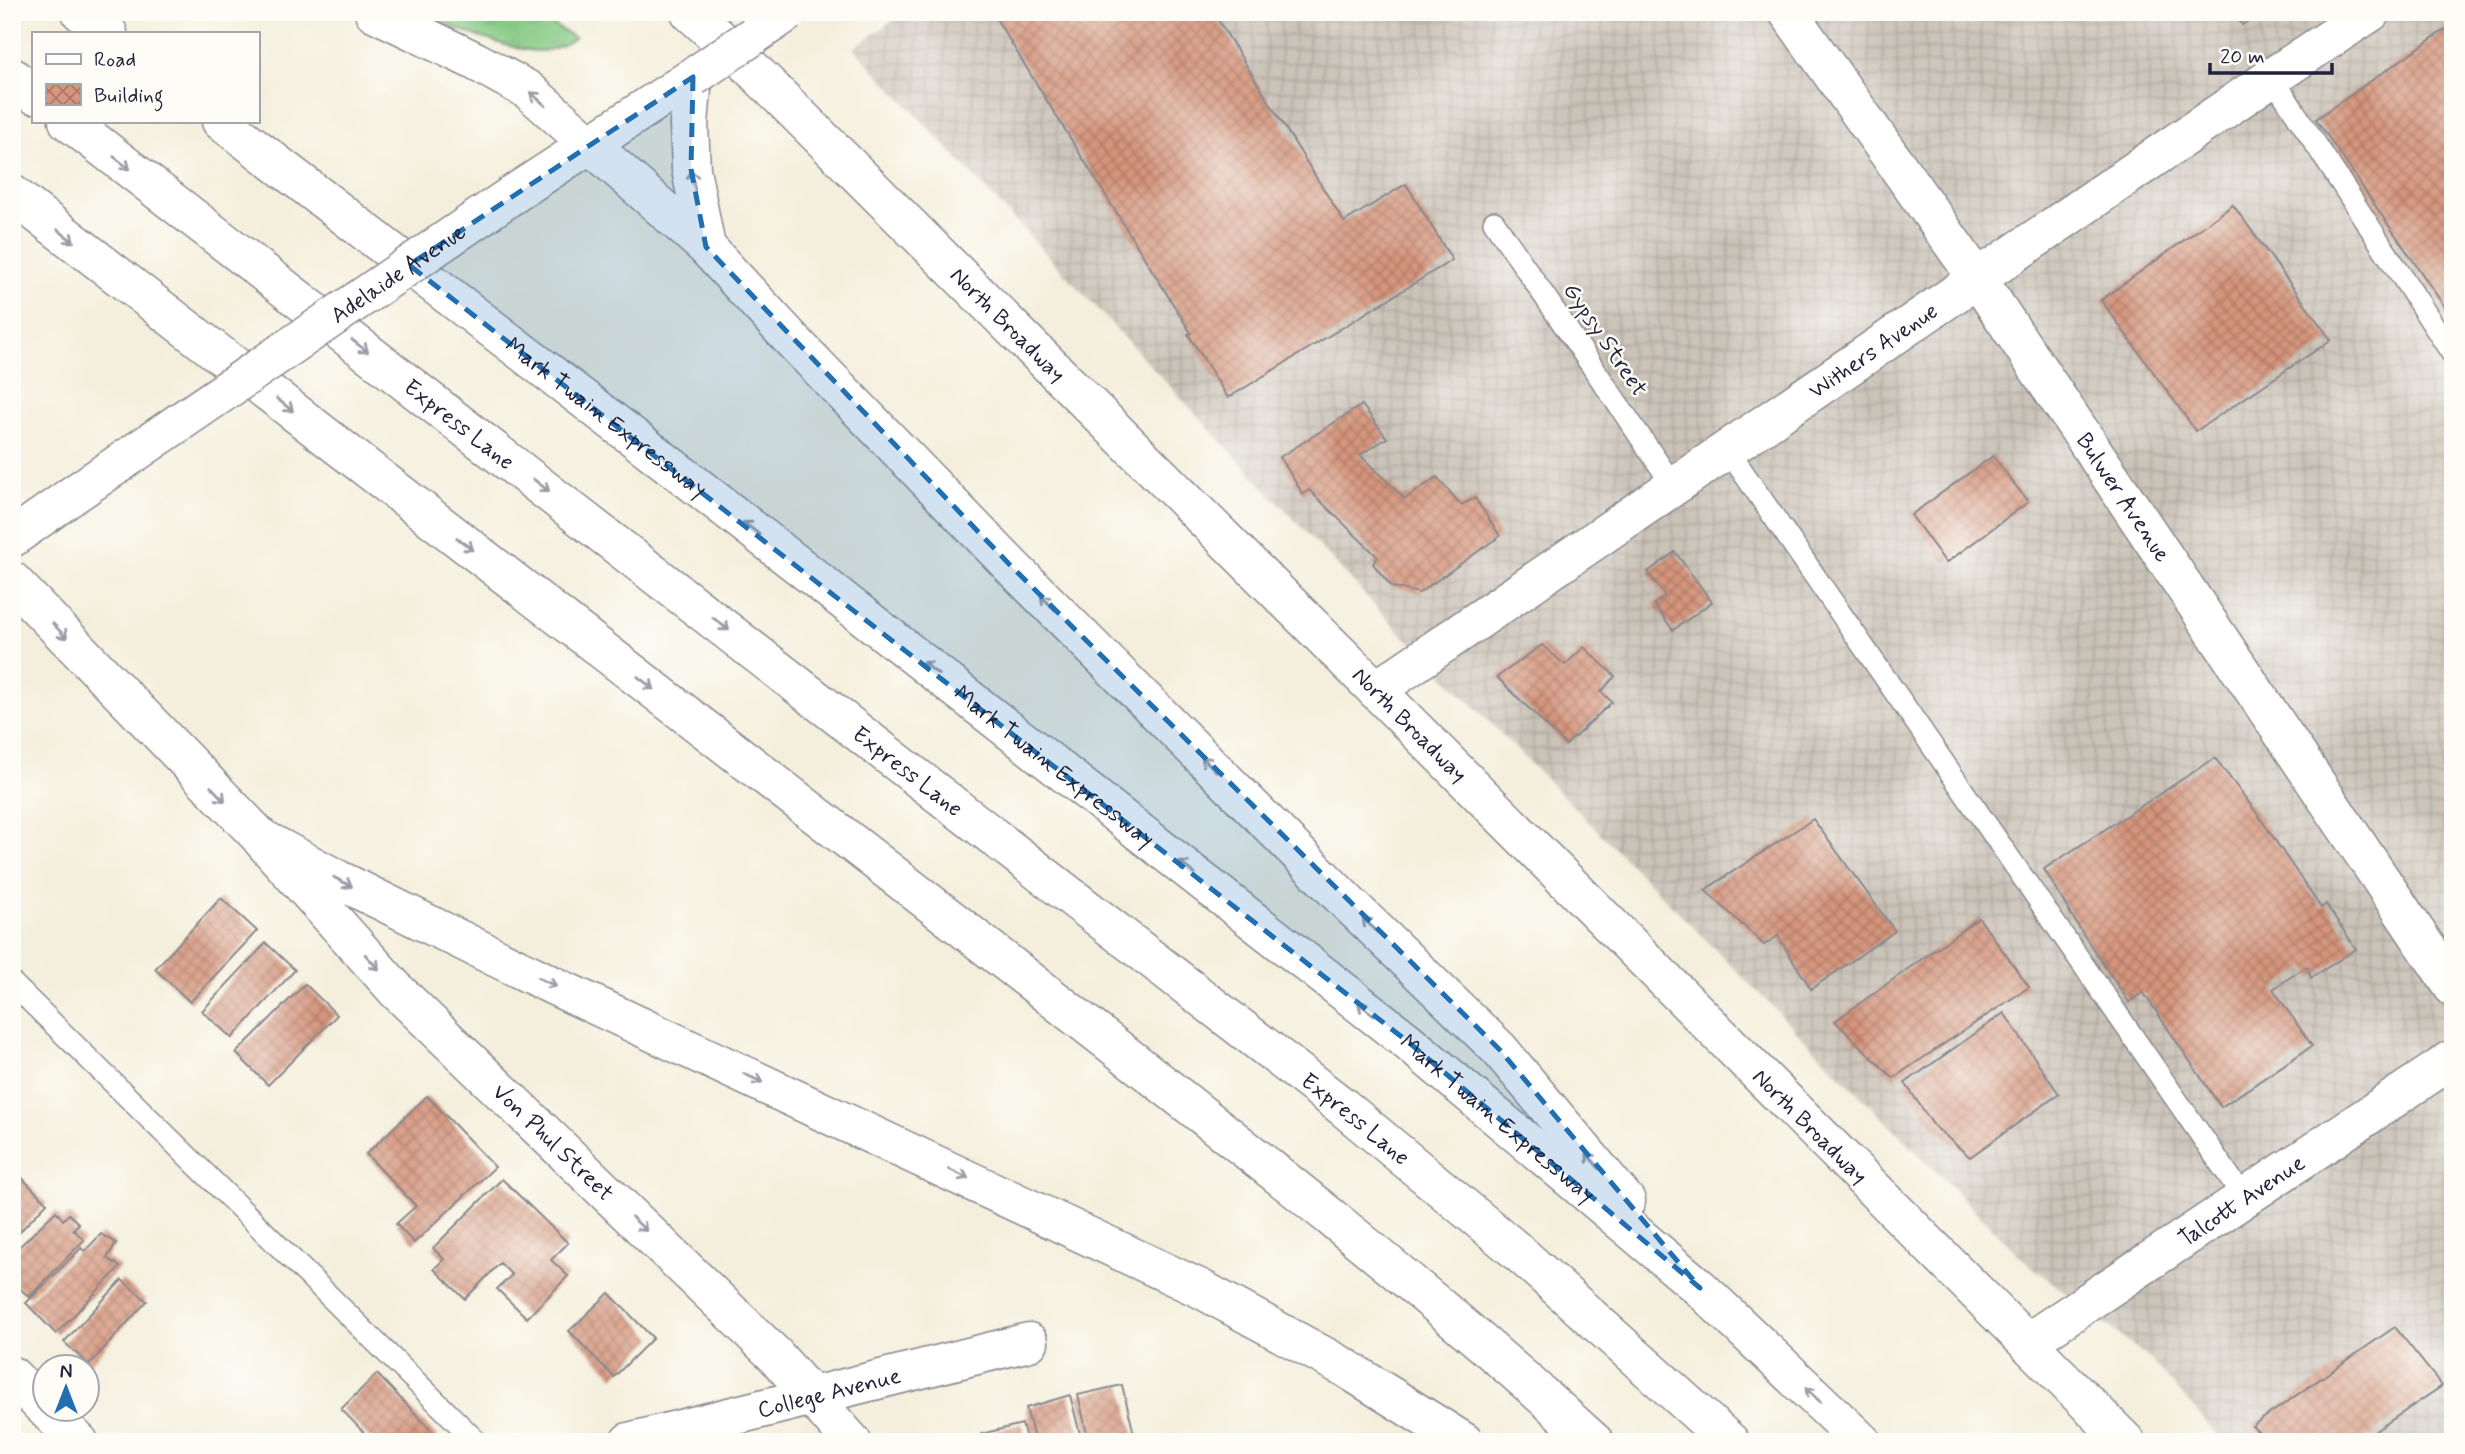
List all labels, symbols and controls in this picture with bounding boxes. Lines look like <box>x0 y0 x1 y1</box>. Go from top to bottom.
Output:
legend <box>32 32 259 122</box>
scale bar <box>2210 32 2332 76</box>
text: 20 m <box>2220 43 2265 71</box>
text: Road <box>94 46 136 74</box>
text: Building <box>94 82 164 112</box>
one-way arrow <box>529 91 547 107</box>
one-way arrow <box>112 155 131 170</box>
one-way arrow <box>686 169 700 192</box>
street label: Adelaide Avenue <box>325 218 473 331</box>
one-way arrow <box>56 228 75 243</box>
street label: North Broadway <box>943 261 1071 390</box>
street label: Gypsy Street <box>1555 277 1654 403</box>
street label: Withers Avenue <box>1803 297 1944 407</box>
street label: Mark Twain Expressway <box>498 331 712 505</box>
one-way arrow <box>351 339 369 354</box>
street label: Express Lane <box>397 373 520 478</box>
one-way arrow <box>275 398 294 413</box>
street label: Bulwer Avenue <box>2068 428 2177 569</box>
one-way arrow <box>531 478 549 493</box>
one-way arrow <box>742 521 761 536</box>
one-way arrow <box>456 536 474 551</box>
one-way arrow <box>1040 595 1057 612</box>
one-way arrow <box>711 617 729 632</box>
one-way arrow <box>51 622 68 639</box>
one-way arrow <box>922 660 940 675</box>
street label: North Broadway <box>1345 661 1473 790</box>
one-way arrow <box>636 675 654 690</box>
street label: Mark Twain Expressway <box>947 680 1160 855</box>
street label: Express Lane <box>846 720 968 824</box>
one-way arrow <box>1201 756 1218 773</box>
one-way arrow <box>209 785 226 802</box>
one-way arrow <box>1179 860 1197 876</box>
one-way arrow <box>332 875 353 889</box>
one-way arrow <box>1362 916 1379 933</box>
one-way arrow <box>363 953 380 970</box>
one-way arrow <box>536 976 557 989</box>
one-way arrow <box>1357 1001 1376 1016</box>
street label: Mark Twain Expressway <box>1393 1028 1601 1210</box>
street label: North Broadway <box>1745 1063 1873 1191</box>
street label: Express Lane <box>1294 1067 1415 1173</box>
one-way arrow <box>742 1072 763 1085</box>
street label: Von Phul Street <box>485 1078 619 1209</box>
street label: Talcott Avenue <box>2173 1149 2311 1255</box>
one-way arrow <box>1585 1153 1601 1171</box>
one-way arrow <box>948 1168 969 1182</box>
one-way arrow <box>630 1216 647 1233</box>
north arrow <box>32 1352 102 1422</box>
text: N <box>60 1360 72 1385</box>
street label: College Avenue <box>755 1362 904 1426</box>
one-way arrow <box>1805 1386 1822 1403</box>

